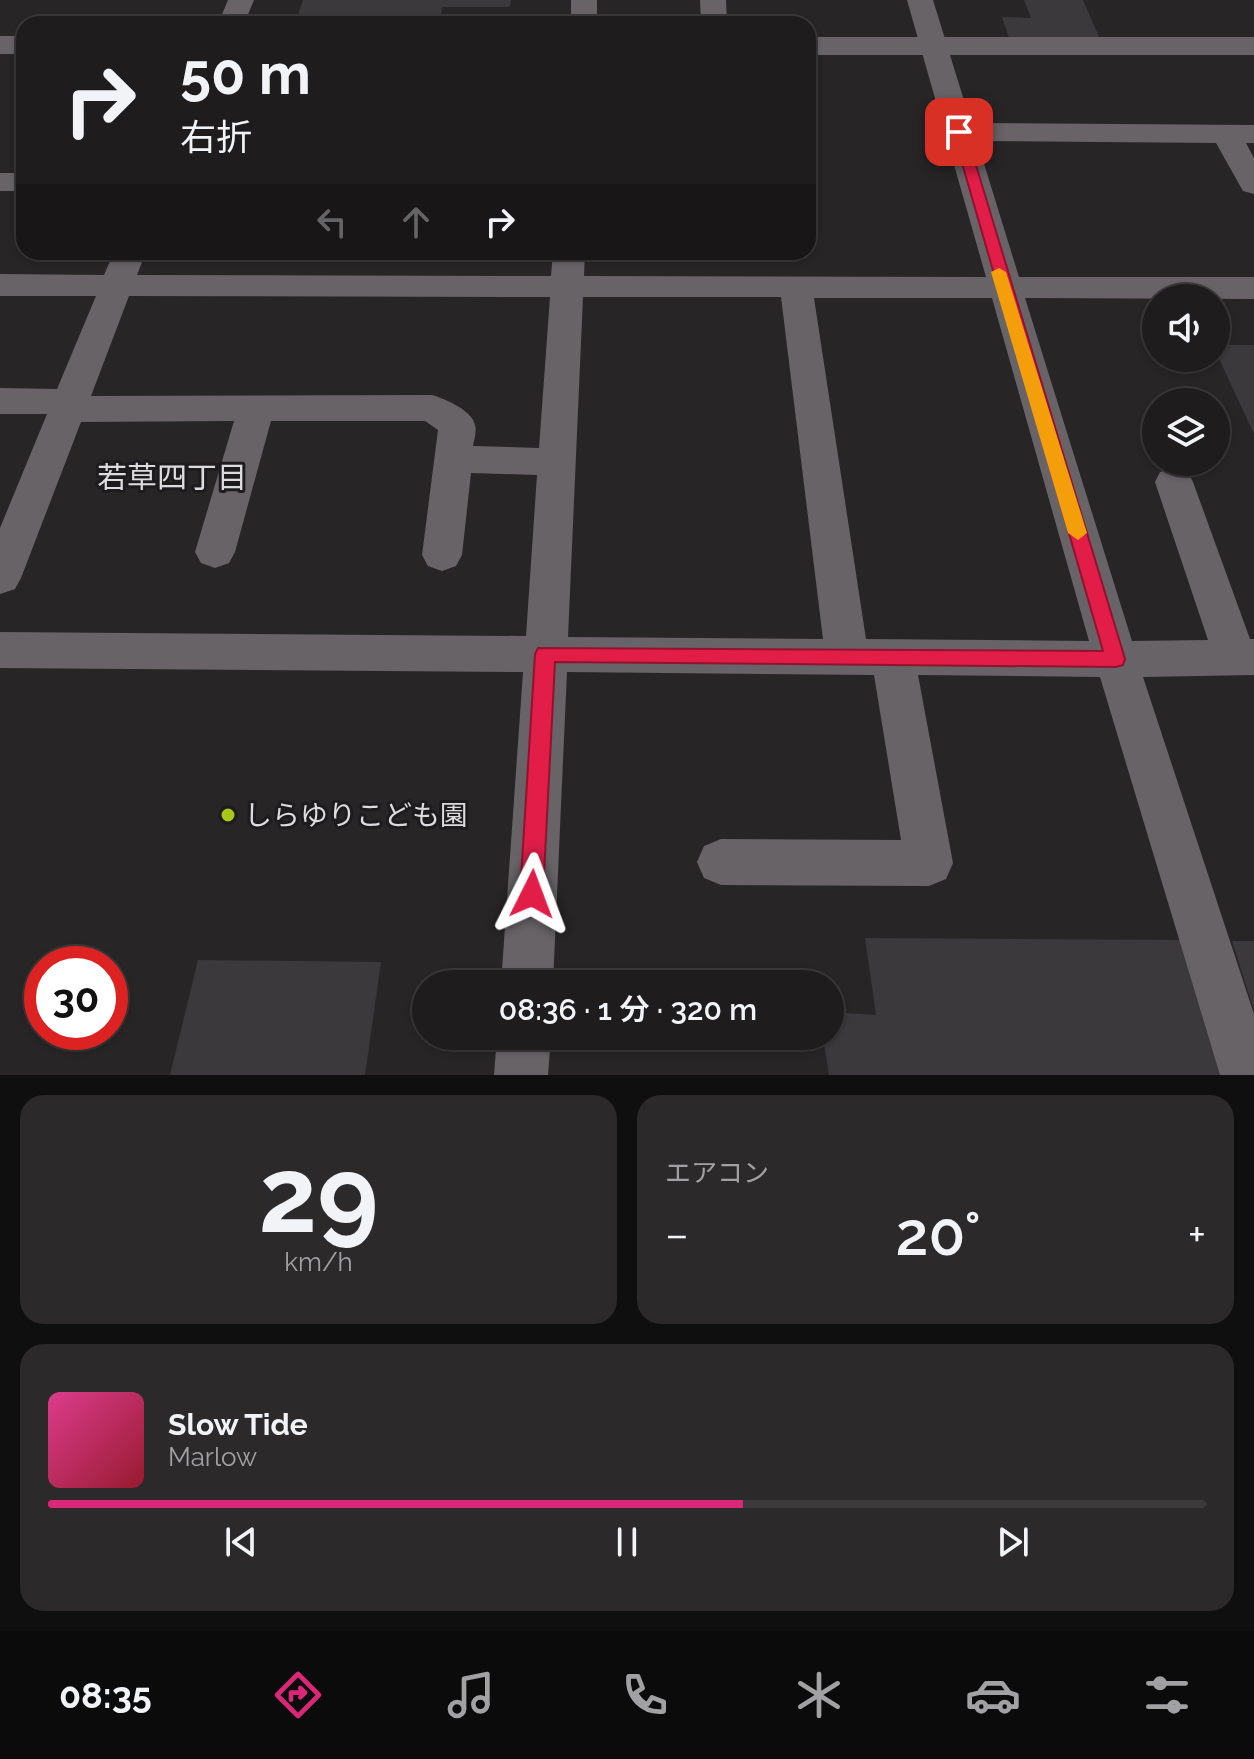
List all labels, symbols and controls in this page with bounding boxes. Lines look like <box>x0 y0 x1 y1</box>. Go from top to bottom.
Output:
text: 50 m <box>180 41 311 107</box>
icon: right <box>48 48 152 152</box>
pin <box>925 98 993 166</box>
icon: arrive <box>937 110 981 154</box>
text: 右折 <box>180 116 252 158</box>
icon: left <box>310 200 354 244</box>
icon: ahead <box>394 200 438 244</box>
icon: right <box>478 200 522 244</box>
map controls <box>1142 284 1230 476</box>
button: sound <box>1142 284 1230 372</box>
button: layers <box>1142 388 1230 476</box>
district label: 若草四丁目 <box>97 460 247 495</box>
place label: しらゆりこども園 <box>244 799 468 832</box>
marker: しらゆりこども園 <box>219 806 237 824</box>
position arrow <box>490 852 574 936</box>
speed limit sign: 30 <box>24 946 128 1050</box>
text: 08:36 · 1 分 · 320 m <box>499 992 757 1027</box>
text: 29 <box>259 1134 378 1256</box>
text: エアコン <box>665 1158 769 1188</box>
text: 20° <box>896 1199 981 1269</box>
text: − <box>665 1209 689 1260</box>
text: + <box>1188 1209 1206 1260</box>
text: km/h <box>284 1247 353 1277</box>
text: Slow Tide <box>168 1407 308 1442</box>
text: Marlow <box>168 1442 257 1472</box>
icon: previous <box>219 1520 263 1564</box>
icon: pause <box>605 1520 649 1564</box>
icon: next <box>991 1520 1035 1564</box>
icon: directions <box>270 1667 326 1723</box>
icon: music <box>443 1667 499 1723</box>
icon: phone <box>617 1667 673 1723</box>
icon: climate <box>791 1667 847 1723</box>
icon: car <box>965 1667 1021 1723</box>
icon: filters <box>1139 1667 1195 1723</box>
text: 08:35 <box>59 1674 152 1716</box>

